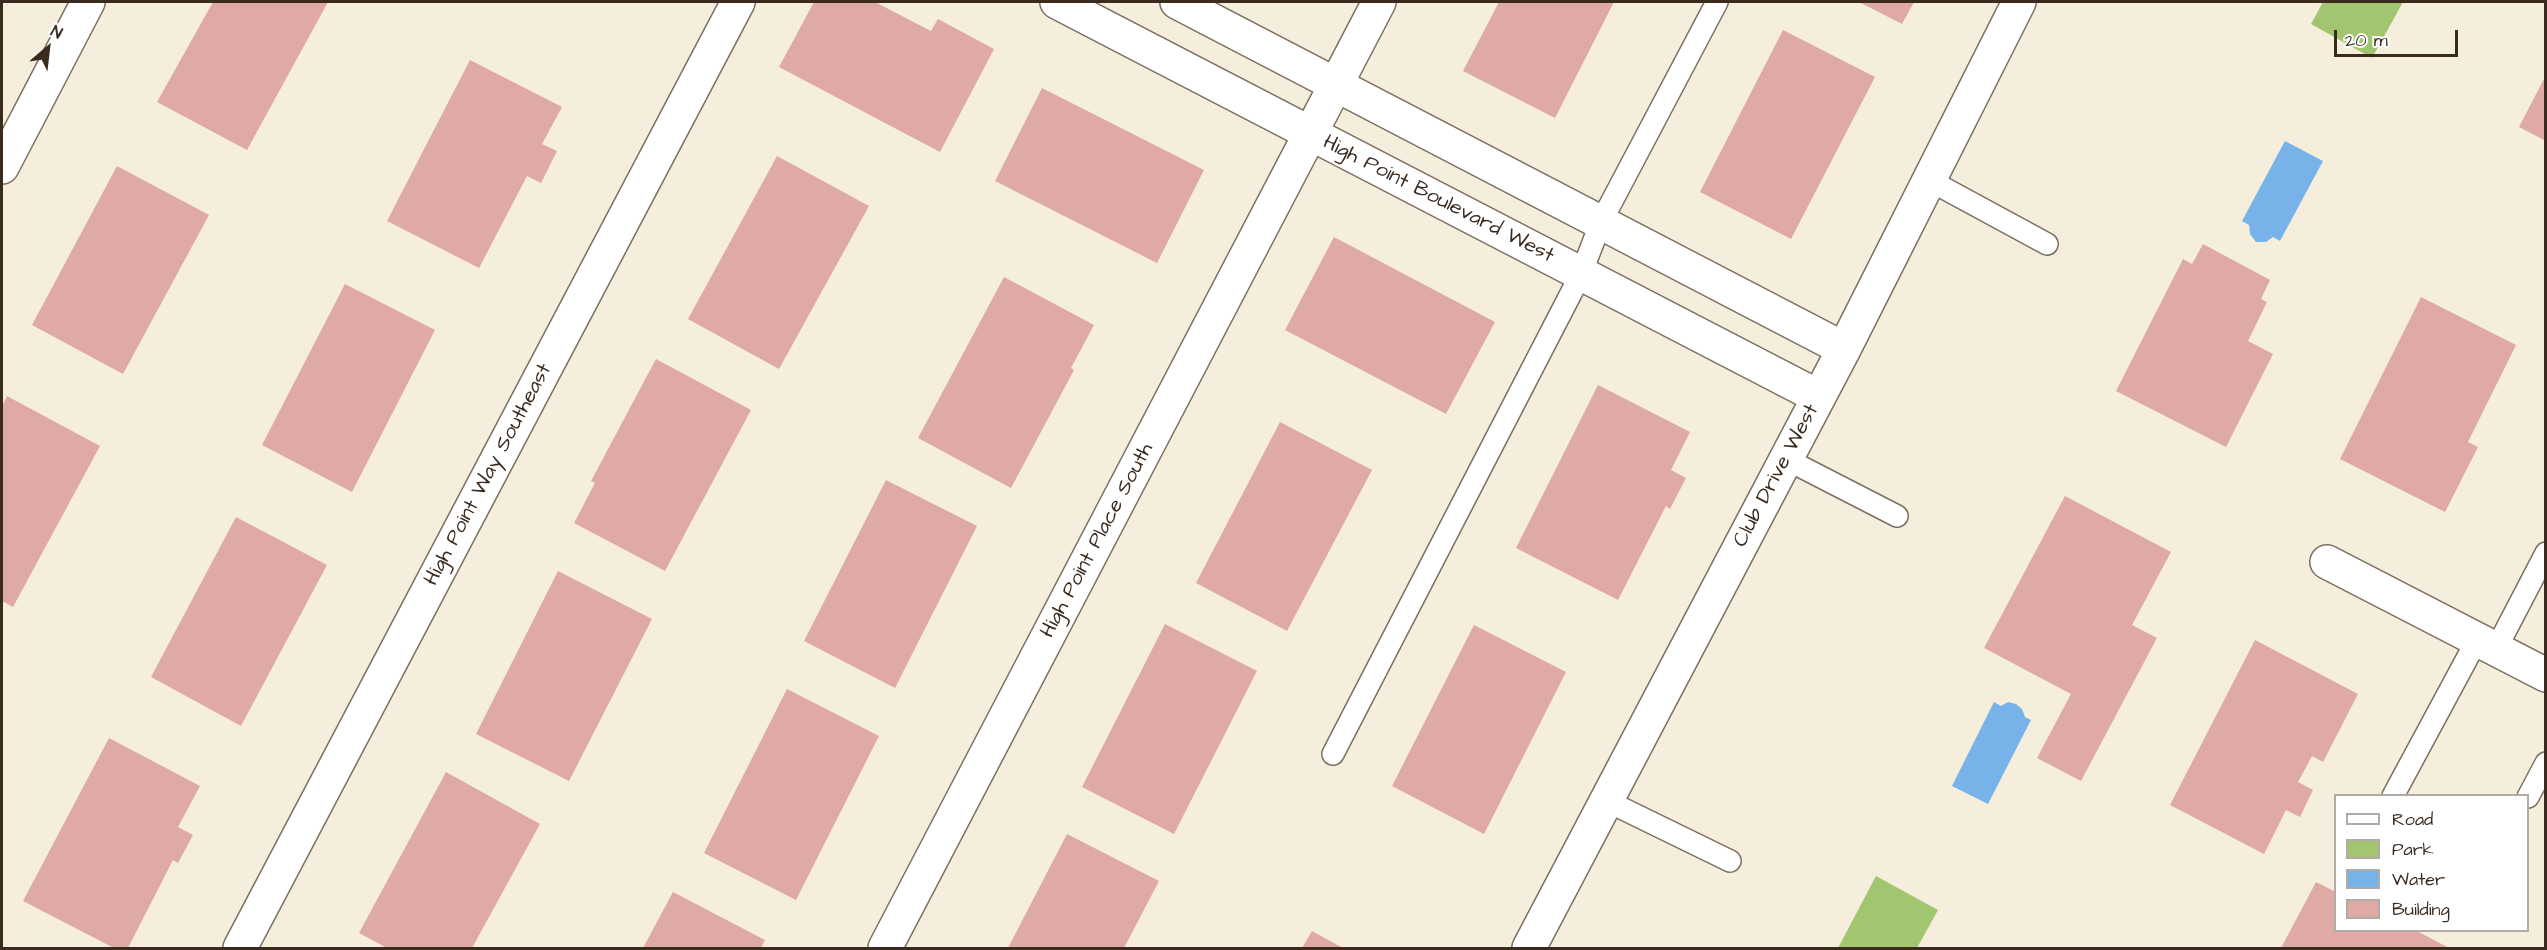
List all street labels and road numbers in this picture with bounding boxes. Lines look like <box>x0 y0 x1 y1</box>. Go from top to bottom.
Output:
street label: High Point Boulevard West <box>1318 131 1558 269</box>
street label: High Point Way Southeast <box>420 360 558 590</box>
street label: Club Drive West <box>1729 400 1825 552</box>
street label: High Point Place South <box>1036 439 1160 643</box>

